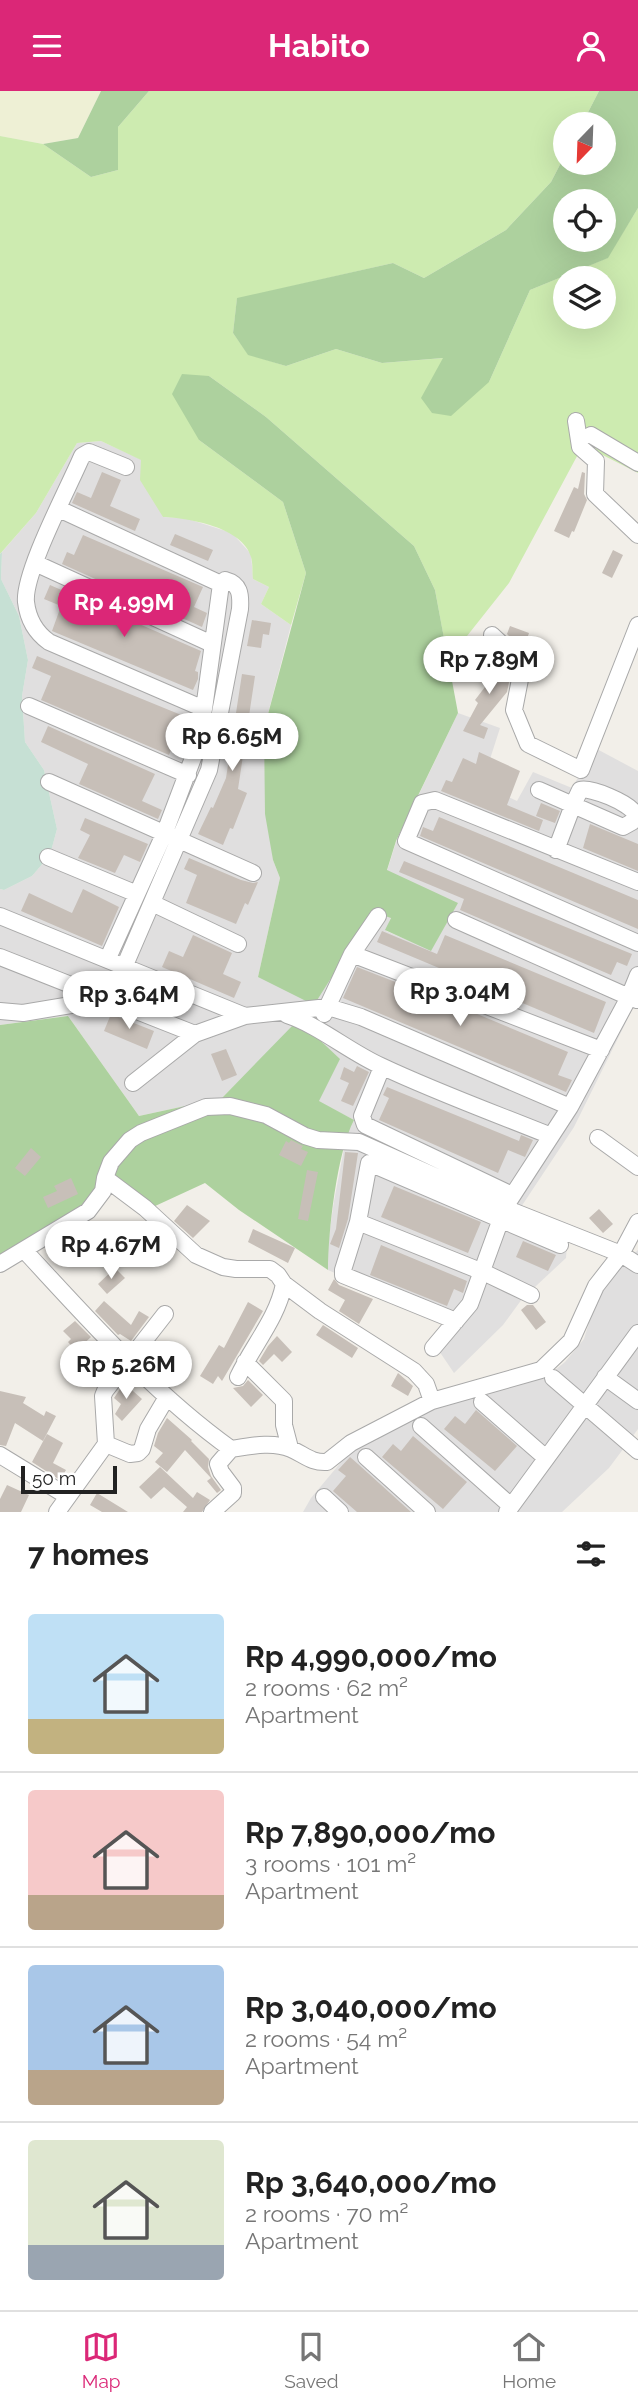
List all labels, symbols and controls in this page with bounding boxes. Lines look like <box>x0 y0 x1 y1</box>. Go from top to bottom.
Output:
icon: menu <box>28 27 66 65</box>
text: Habito <box>268 27 370 64</box>
icon: person <box>572 27 610 65</box>
north arrow <box>553 112 616 175</box>
map controls <box>553 112 616 329</box>
button: locate <box>553 189 616 252</box>
button: layers <box>553 266 616 329</box>
pin: Rp 4.99M <box>52 580 196 639</box>
text: Rp 4.99M <box>74 588 174 615</box>
pin: Rp 7.89M <box>417 637 561 696</box>
text: Rp 7.89M <box>439 645 539 672</box>
pin: Rp 6.65M <box>160 713 304 773</box>
text: Rp 6.65M <box>181 722 283 749</box>
pin: Rp 3.04M <box>388 969 532 1028</box>
pin: Rp 3.64M <box>57 971 201 1031</box>
text: Rp 3.04M <box>410 977 510 1004</box>
text: Rp 3.64M <box>79 980 179 1007</box>
pin: Rp 4.67M <box>39 1221 183 1281</box>
text: Rp 4.67M <box>61 1230 161 1257</box>
pin: Rp 5.26M <box>54 1341 198 1401</box>
text: Rp 5.26M <box>76 1350 176 1377</box>
scale bar <box>21 1463 117 1495</box>
text: 50 m <box>32 1467 76 1489</box>
icon: filters <box>572 1535 610 1573</box>
text: 7 homes <box>28 1537 149 1572</box>
text: Rp 4,990,000/mo <box>245 1639 497 1674</box>
icon: home <box>84 1642 168 1726</box>
text: 2 rooms · 62 m² <box>245 1674 408 1701</box>
text: Apartment <box>245 1701 359 1728</box>
text: Rp 7,890,000/mo <box>245 1815 495 1850</box>
icon: home <box>84 1818 168 1902</box>
text: 3 rooms · 101 m² <box>245 1850 416 1877</box>
text: Apartment <box>245 1877 359 1904</box>
text: Rp 3,040,000/mo <box>245 1990 497 2025</box>
icon: home <box>84 1993 168 2077</box>
text: 2 rooms · 54 m² <box>245 2025 407 2052</box>
text: Apartment <box>245 2052 359 2079</box>
text: Rp 3,640,000/mo <box>245 2165 496 2200</box>
icon: home <box>84 2168 168 2252</box>
text: 2 rooms · 70 m² <box>245 2200 408 2227</box>
text: Apartment <box>245 2227 359 2254</box>
tab: Map <box>82 2328 121 2392</box>
tab: Saved <box>284 2328 339 2392</box>
tab: Home <box>502 2328 556 2392</box>

